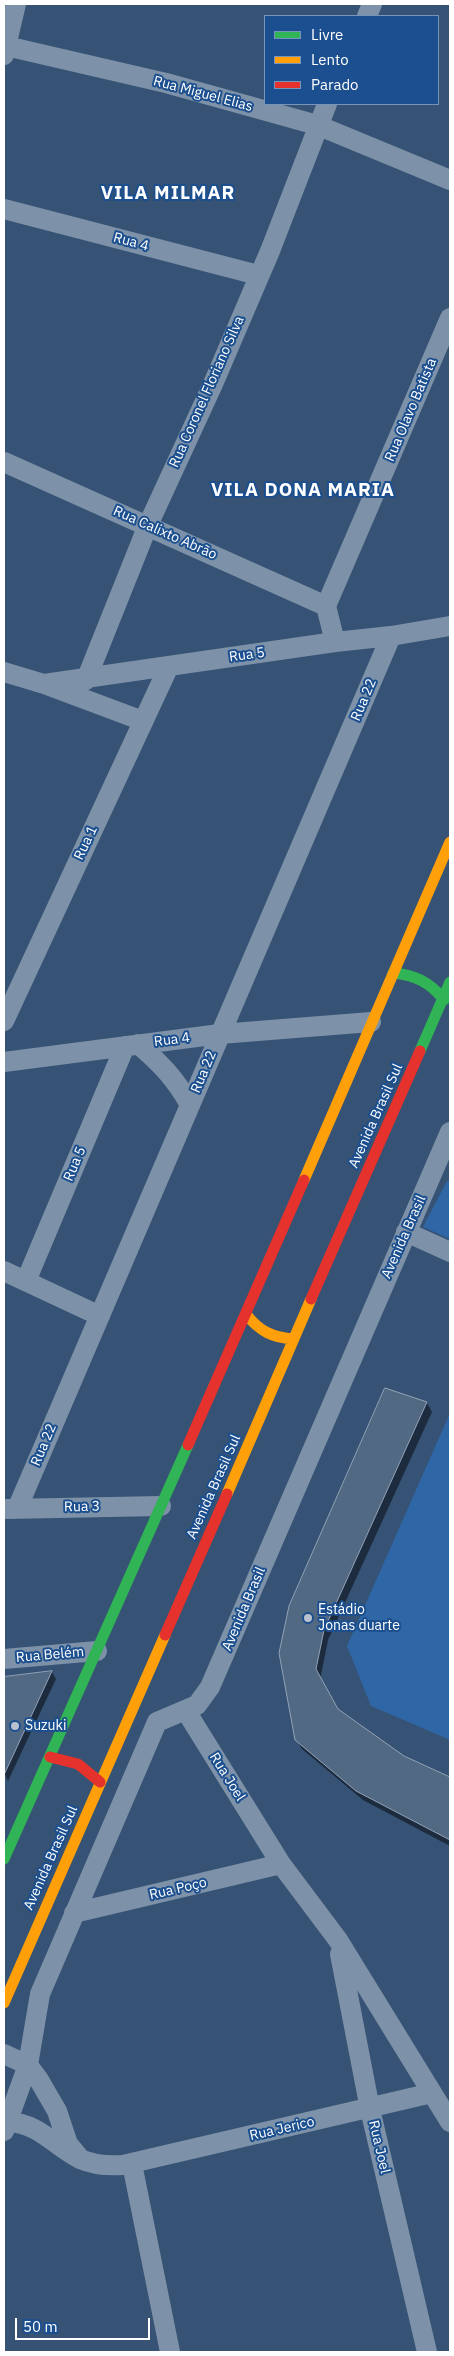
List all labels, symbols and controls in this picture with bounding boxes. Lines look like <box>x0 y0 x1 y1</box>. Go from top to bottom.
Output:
legend <box>264 15 439 105</box>
text: Livre <box>311 25 343 44</box>
text: Lento <box>311 50 349 69</box>
street label: Rua Miguel Elias <box>151 73 255 115</box>
text: Parado <box>311 75 359 94</box>
district label: VILA MILMAR <box>99 183 237 205</box>
street label: Rua 4 <box>111 229 151 255</box>
street label: Rua Coronel Floriano Silva <box>166 314 248 470</box>
street label: Rua Olavo Batista <box>382 356 440 464</box>
district label: VILA DONA MARIA <box>209 480 397 502</box>
street label: Rua Calixto Abrão <box>111 503 219 563</box>
street label: Rua 5 <box>228 644 266 666</box>
street label: Rua 22 <box>348 676 380 724</box>
street label: Rua 1 <box>71 823 101 863</box>
street label: Rua 4 <box>153 1029 191 1051</box>
street label: Rua 22 <box>188 1048 220 1096</box>
street label: Avenida Brasil Sul <box>345 1061 407 1171</box>
street label: Rua 5 <box>60 1144 90 1184</box>
street label: Avenida Brasil <box>378 1193 430 1281</box>
street label: Rua 22 <box>28 1421 60 1469</box>
street label: Avenida Brasil Sul <box>183 1432 245 1542</box>
street label: Rua 3 <box>64 1498 100 1516</box>
street label: Avenida Brasil <box>219 1565 269 1653</box>
place label: Estádio Jonas duarte <box>318 1602 400 1634</box>
marker: Estádio Jonas duarte <box>302 1612 314 1624</box>
street label: Rua Belém <box>15 1644 85 1666</box>
place label: Suzuki <box>25 1718 66 1734</box>
marker: Suzuki <box>9 1720 21 1732</box>
street label: Rua Joel <box>206 1750 248 1804</box>
street label: Avenida Brasil Sul <box>20 1803 82 1913</box>
street label: Rua Poço <box>148 1874 208 1904</box>
street label: Rua Jerico <box>248 2113 316 2145</box>
street label: Rua Joel <box>365 2119 393 2175</box>
scale bar <box>18 2308 152 2340</box>
text: 50 m <box>23 2317 58 2336</box>

